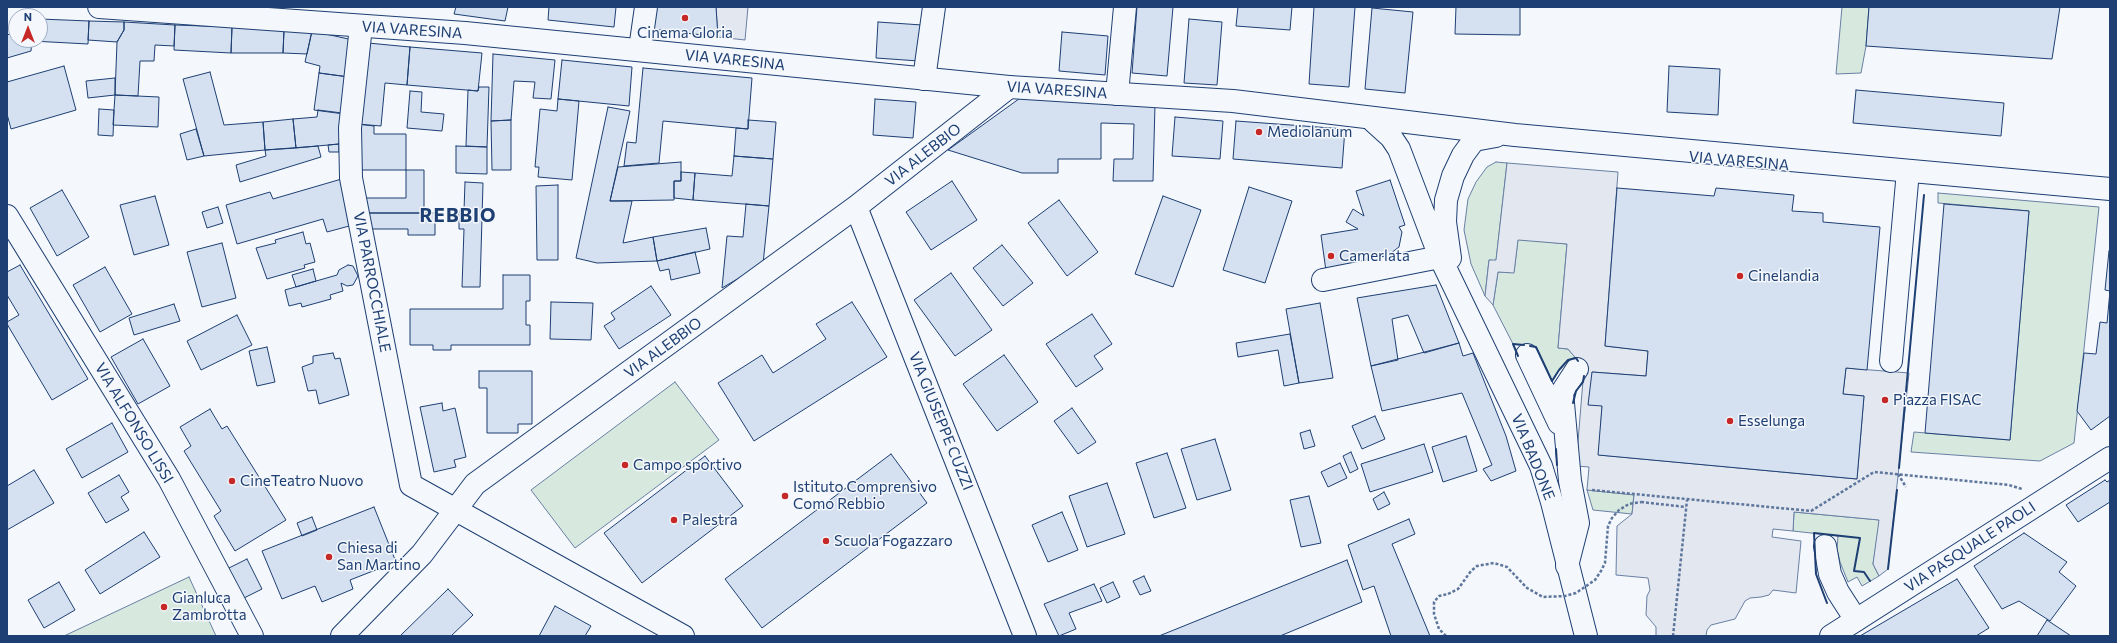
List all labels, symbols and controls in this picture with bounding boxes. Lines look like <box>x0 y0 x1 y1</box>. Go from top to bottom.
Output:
north arrow <box>8 8 48 48</box>
text: N <box>24 10 32 23</box>
marker: Cinema Gloria <box>680 13 690 23</box>
street label: VIA VARESINA <box>361 18 463 42</box>
place label: Cinema Gloria <box>637 24 733 42</box>
street label: VIA VARESINA <box>684 46 786 74</box>
street label: VIA VARESINA <box>1006 78 1108 102</box>
street label: VIA ALEBBIO <box>881 120 965 190</box>
place label: Mediolanum <box>1267 123 1352 141</box>
marker: Mediolanum <box>1254 127 1264 137</box>
street label: VIA VARESINA <box>1688 148 1790 174</box>
district label: REBBIO <box>419 205 497 227</box>
street label: VIA PARROCCHIALE <box>350 210 394 354</box>
place label: Camerlata <box>1339 247 1410 265</box>
marker: Camerlata <box>1326 251 1336 261</box>
place label: Cinelandia <box>1748 267 1819 285</box>
marker: Cinelandia <box>1735 271 1745 281</box>
street label: VIA ALEBBIO <box>621 314 705 382</box>
street label: VIA GIUSEPPE CUZZI <box>905 349 977 493</box>
street label: VIA ALFONSO LISSI <box>91 360 177 486</box>
place label: Piazza FISAC <box>1893 391 1982 409</box>
marker: Piazza FISAC <box>1880 395 1890 405</box>
street label: VIA BADONE <box>1508 411 1558 503</box>
place label: Esselunga <box>1738 412 1805 430</box>
marker: Esselunga <box>1725 416 1735 426</box>
place label: Campo sportivo <box>633 456 742 474</box>
marker: Campo sportivo <box>620 460 630 470</box>
place label: CineTeatro Nuovo <box>240 472 363 490</box>
marker: CineTeatro Nuovo <box>227 476 237 486</box>
place label: Istituto Comprensivo Como Rebbio <box>793 478 937 513</box>
marker: Istituto Comprensivo Como Rebbio <box>780 491 790 501</box>
street label: VIA PASQUALE PAOLI <box>1901 498 2039 596</box>
place label: Palestra <box>682 511 738 529</box>
marker: Palestra <box>669 515 679 525</box>
place label: Scuola Fogazzaro <box>834 532 953 550</box>
marker: Scuola Fogazzaro <box>821 536 831 546</box>
place label: Chiesa di San Martino <box>337 539 421 574</box>
marker: Chiesa di San Martino <box>324 552 334 562</box>
place label: Gianluca Zambrotta <box>172 589 247 624</box>
marker: Gianluca Zambrotta <box>159 602 169 612</box>

